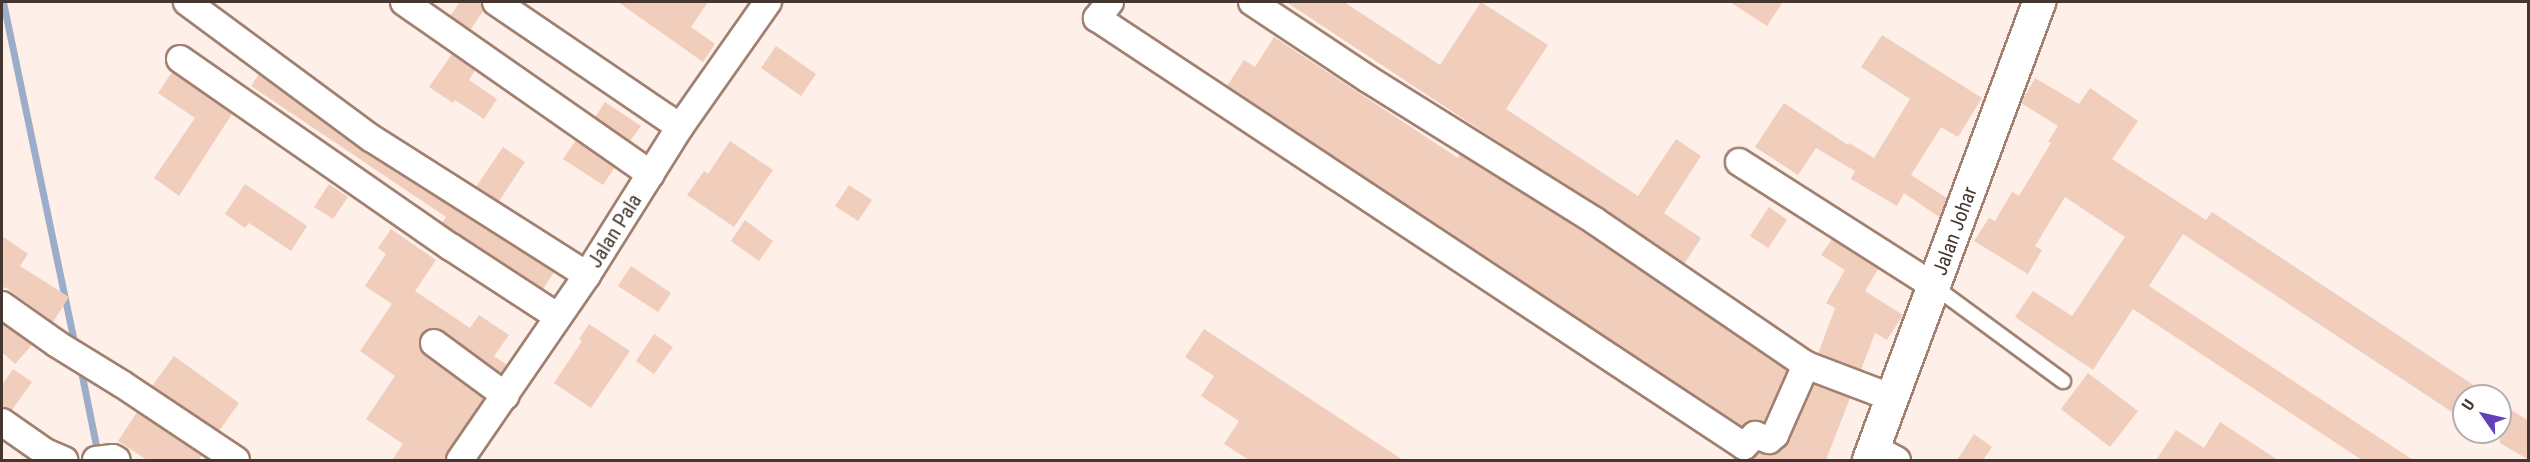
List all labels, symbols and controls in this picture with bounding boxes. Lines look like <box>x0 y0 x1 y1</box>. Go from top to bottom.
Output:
street label: Jalan Johar <box>1928 183 1982 279</box>
street label: Jalan Pala <box>583 190 647 272</box>
north arrow <box>2452 384 2512 444</box>
text: U <box>2458 396 2479 414</box>

